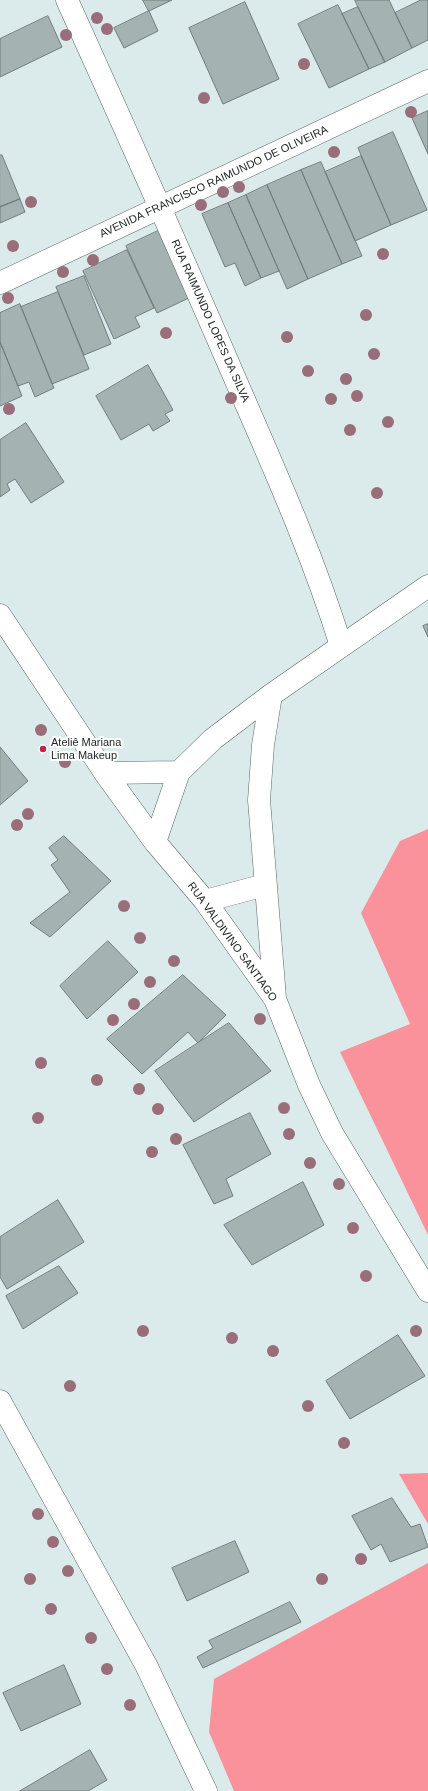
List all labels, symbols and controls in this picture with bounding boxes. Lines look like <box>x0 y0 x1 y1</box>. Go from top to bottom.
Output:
street label: AVENIDA FRANCISCO RAIMUNDO DE OLIVEIRA <box>98 123 330 241</box>
street label: RUA RAIMUNDO LOPES DA SILVA <box>168 238 252 404</box>
place label: Ateliê Mariana Lima Makeup <box>51 736 121 762</box>
marker: Ateliê Mariana Lima Makeup <box>38 744 48 754</box>
street label: RUA VALDIVINO SANTIAGO <box>184 880 280 1004</box>

